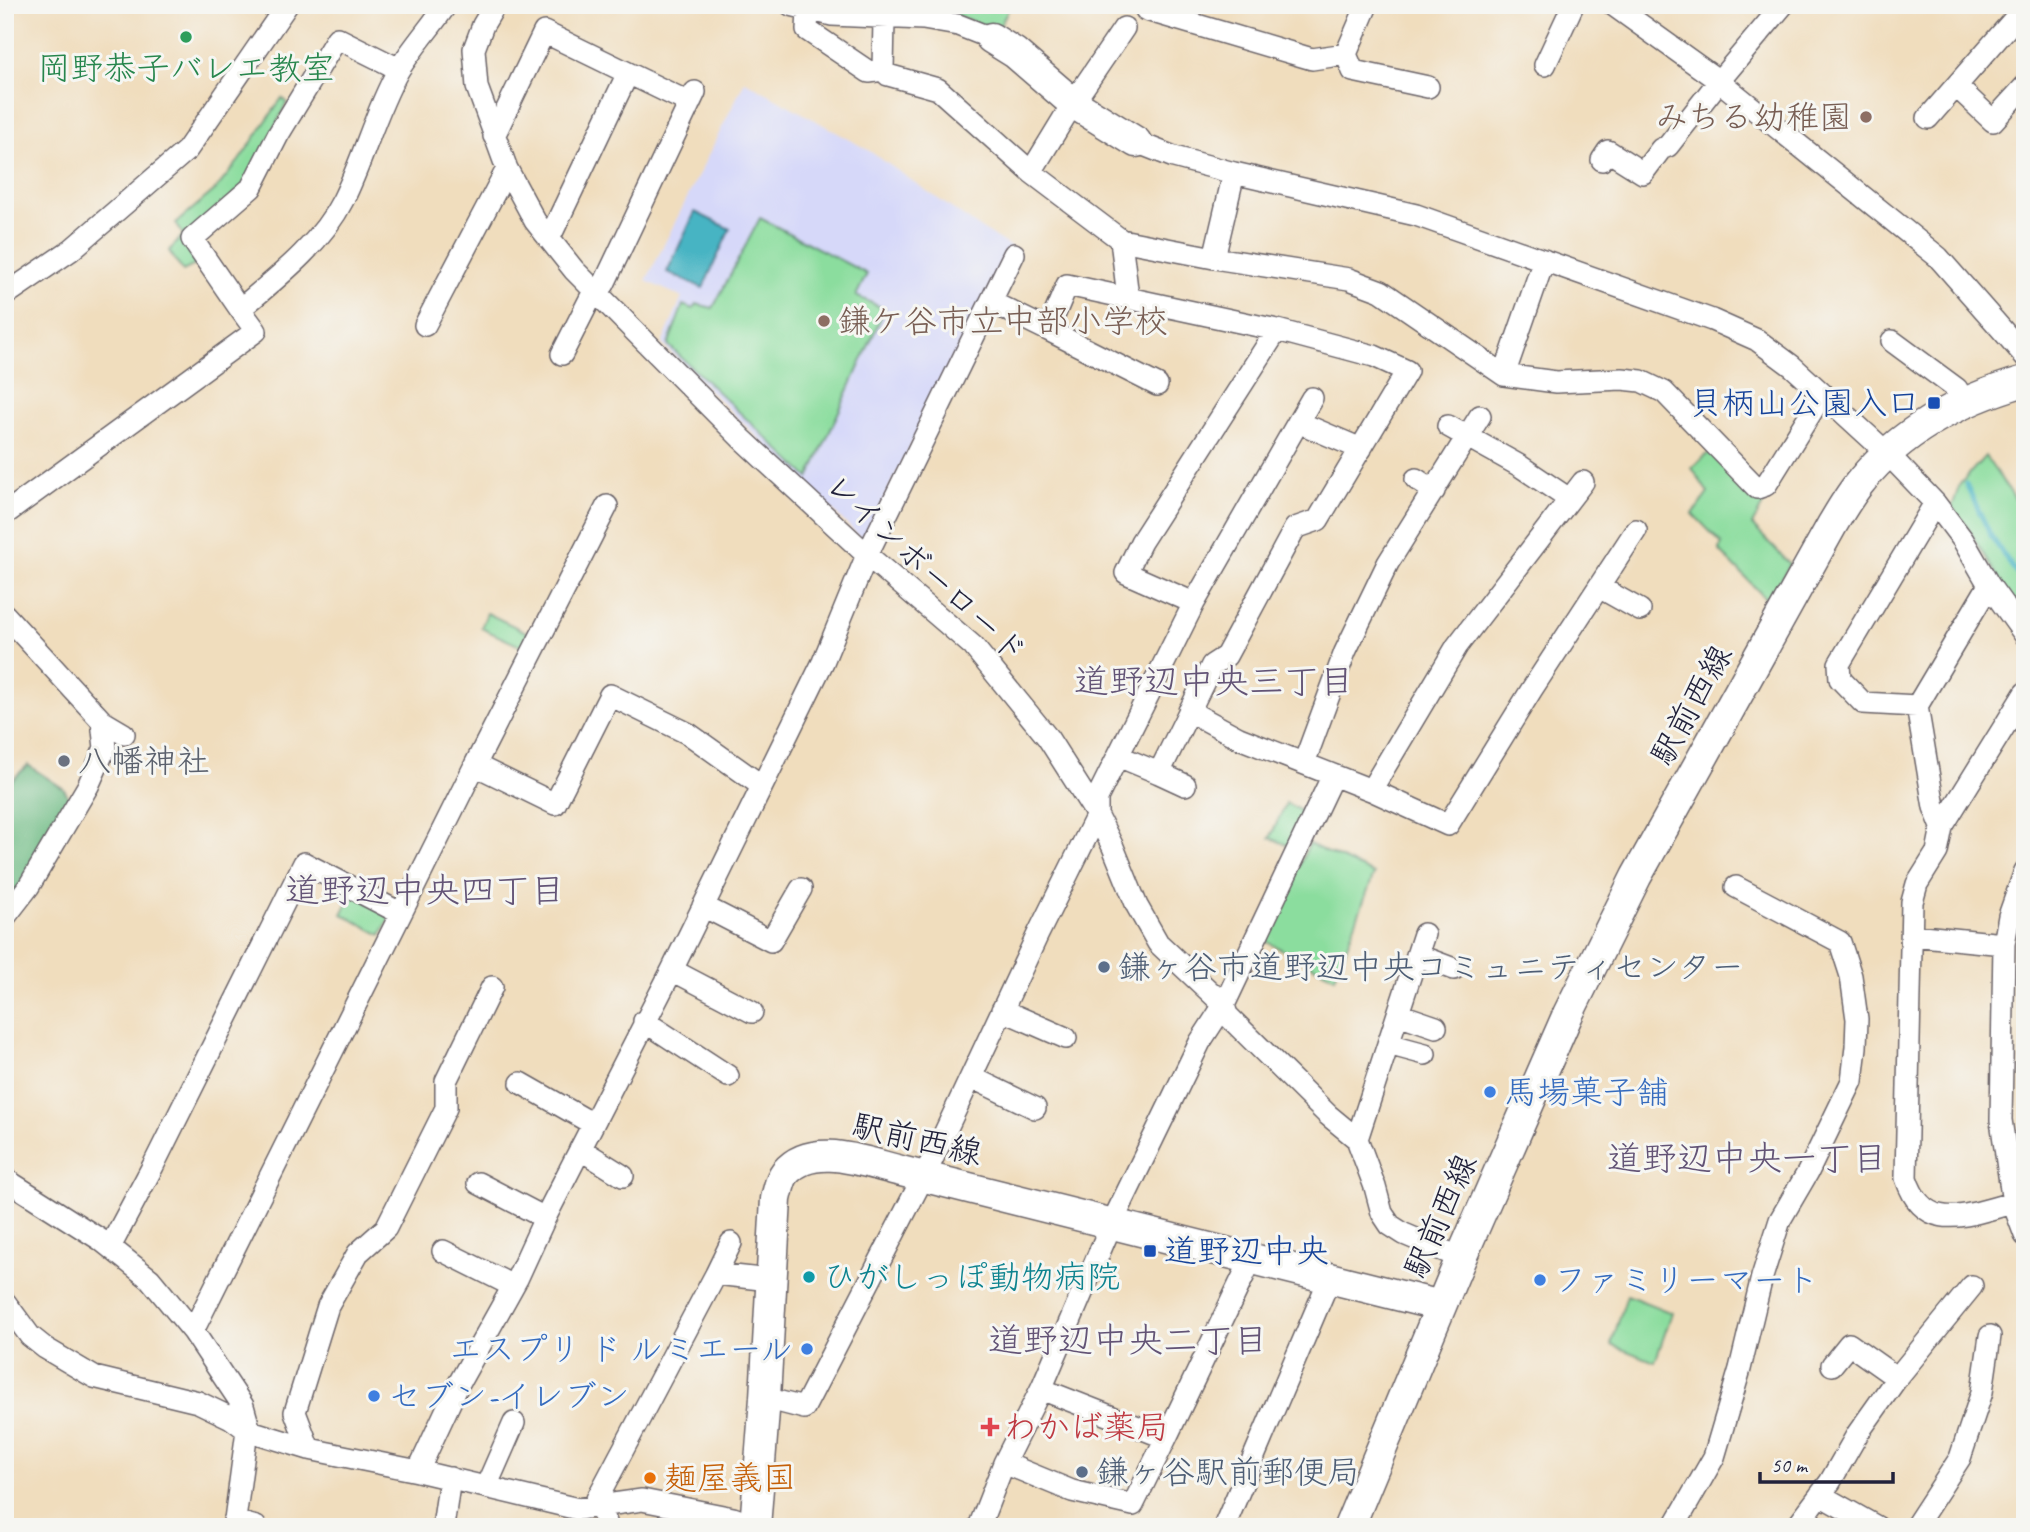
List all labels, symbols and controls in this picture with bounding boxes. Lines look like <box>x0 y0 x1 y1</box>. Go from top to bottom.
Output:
marker: 岡野恭子バレエ教室 <box>178 29 194 45</box>
place label: 岡野恭子バレエ教室 <box>38 47 335 89</box>
place label: みちる幼稚園 <box>1655 96 1852 138</box>
marker: みちる幼稚園 <box>1858 109 1874 125</box>
place label: 鎌ケ谷市立中部小学校 <box>838 300 1168 342</box>
marker: 鎌ケ谷市立中部小学校 <box>816 313 832 329</box>
place label: 貝柄山公園入口 <box>1689 382 1920 424</box>
marker: 貝柄山公園入口 <box>1926 395 1942 411</box>
street label: レインボーロード <box>816 464 1036 672</box>
street label: 駅前西線 <box>1641 637 1741 773</box>
district label: 道野辺中央三丁目 <box>1074 659 1354 704</box>
place label: 八幡神社 <box>78 740 210 782</box>
marker: 八幡神社 <box>56 753 72 769</box>
district label: 道野辺中央四丁目 <box>285 868 565 913</box>
place label: 鎌ヶ谷市道野辺中央コミュニティセンター <box>1118 946 1744 988</box>
marker: 鎌ヶ谷市道野辺中央コミュニティセンター <box>1096 959 1112 975</box>
place label: 馬場菓子舗 <box>1504 1071 1669 1113</box>
marker: 馬場菓子舗 <box>1482 1084 1498 1100</box>
street label: 駅前西線 <box>848 1104 986 1174</box>
district label: 道野辺中央一丁目 <box>1607 1136 1887 1181</box>
street label: 駅前西線 <box>1394 1147 1486 1285</box>
place label: 道野辺中央 <box>1164 1230 1329 1272</box>
marker: 道野辺中央 <box>1142 1243 1158 1259</box>
place label: ひがしっぽ動物病院 <box>823 1256 1120 1298</box>
place label: ファミリーマート <box>1554 1259 1819 1301</box>
marker: ひがしっぽ動物病院 <box>801 1269 817 1285</box>
marker: ファミリーマート <box>1532 1272 1548 1288</box>
district label: 道野辺中央二丁目 <box>988 1318 1268 1363</box>
place label: エスプリ ド ルミエール <box>449 1328 793 1370</box>
marker: エスプリ ド ルミエール <box>799 1341 815 1357</box>
place label: セブン-イレブン <box>388 1375 630 1417</box>
marker: セブン-イレブン <box>366 1388 382 1404</box>
place label: わかば薬局 <box>1004 1406 1169 1448</box>
marker: わかば薬局 <box>982 1419 998 1435</box>
scale bar <box>1760 1441 1894 1485</box>
place label: 鎌ヶ谷駅前郵便局 <box>1096 1451 1360 1493</box>
text: 50 m <box>1771 1452 1809 1478</box>
place label: 麺屋義国 <box>664 1457 796 1499</box>
marker: 鎌ヶ谷駅前郵便局 <box>1074 1464 1090 1480</box>
marker: 麺屋義国 <box>642 1470 658 1486</box>

